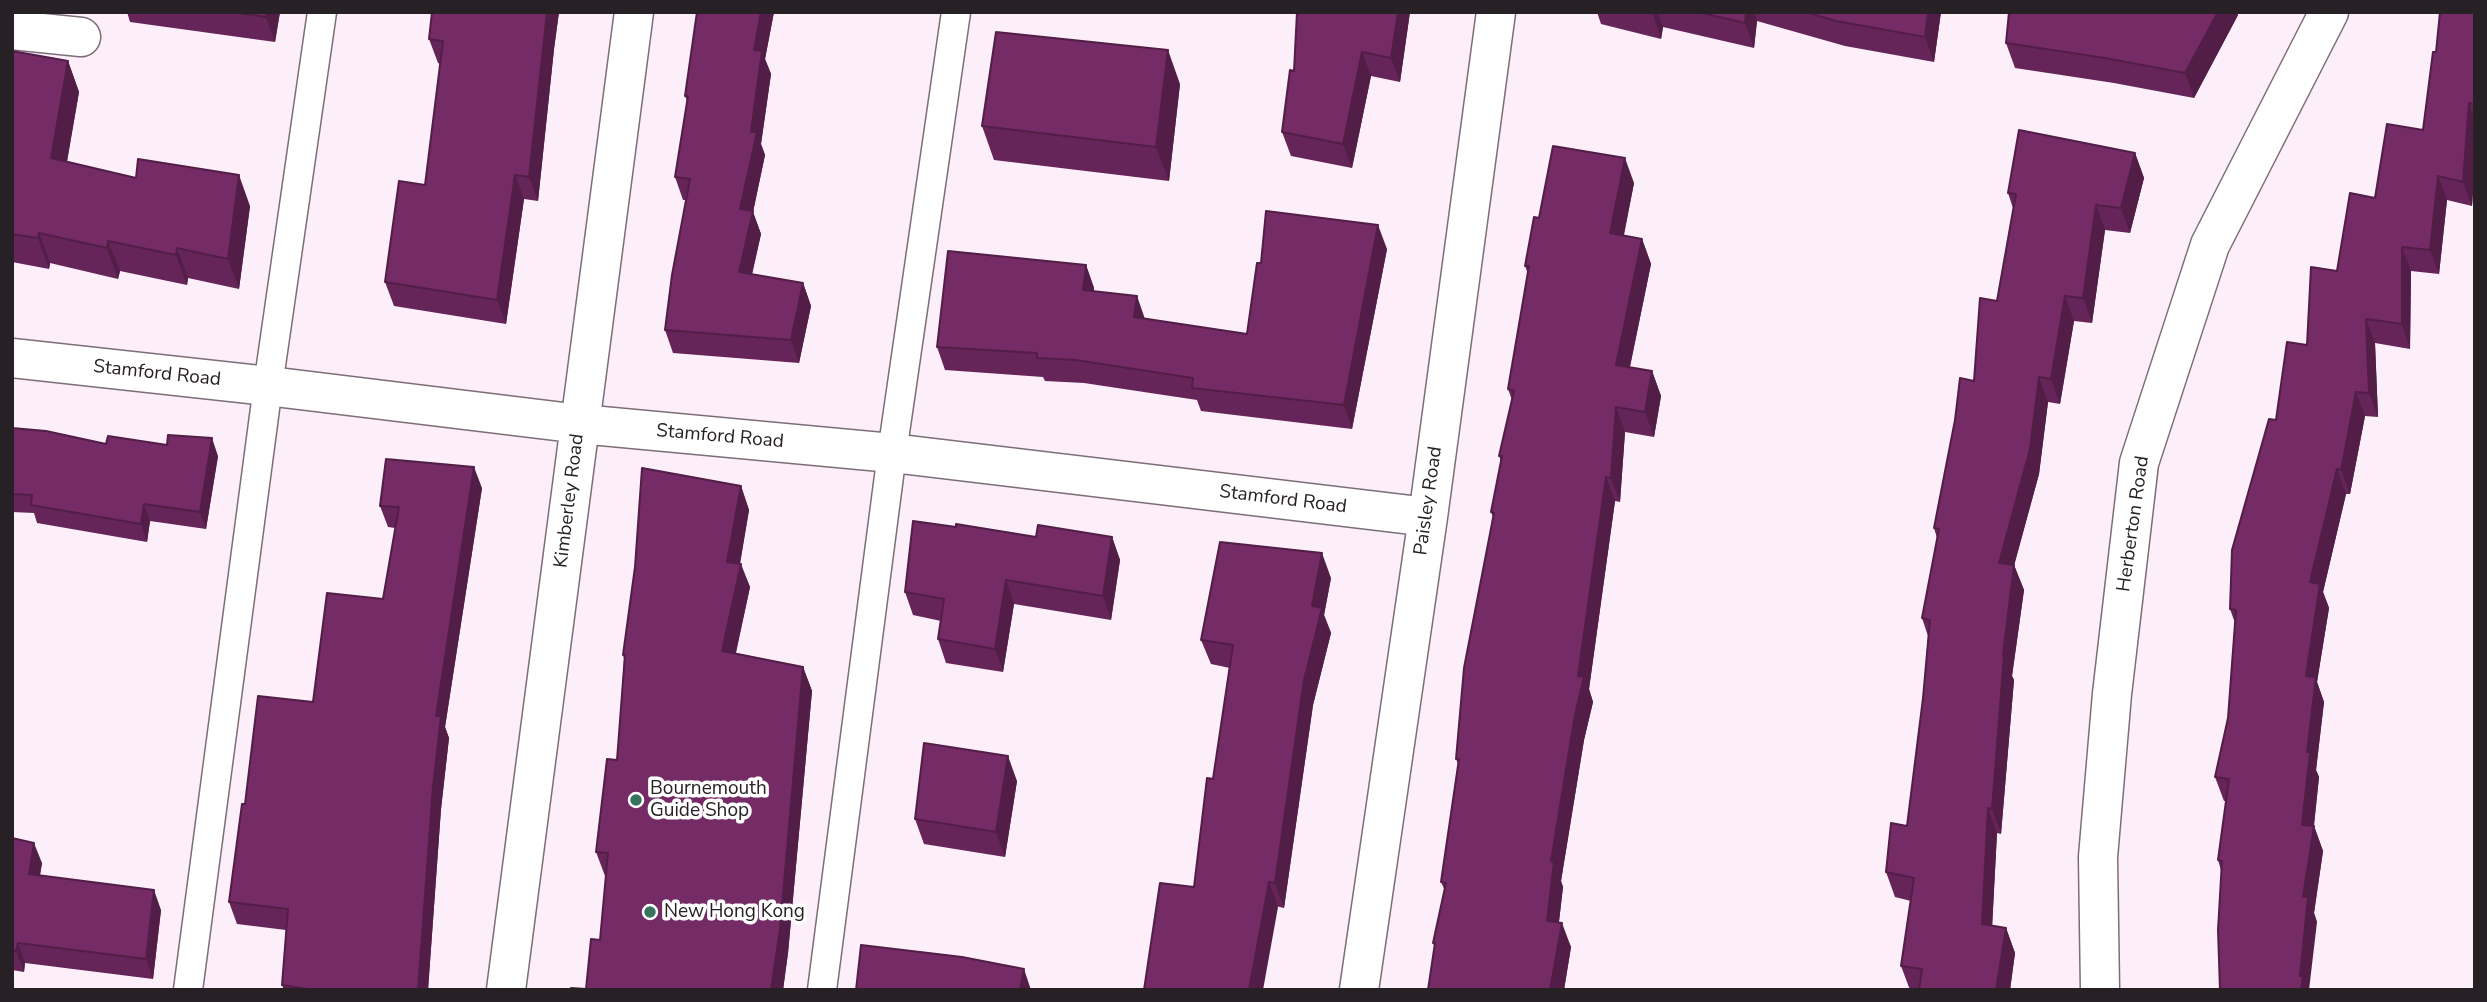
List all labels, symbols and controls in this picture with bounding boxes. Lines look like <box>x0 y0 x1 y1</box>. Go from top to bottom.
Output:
street label: Stamford Road <box>92 356 222 392</box>
street label: Stamford Road <box>655 420 785 454</box>
street label: Kimberley Road <box>550 433 590 569</box>
street label: Paisley Road <box>1410 445 1448 557</box>
street label: Herberton Road <box>2113 455 2155 593</box>
street label: Stamford Road <box>1218 481 1348 519</box>
place label: Bournemouth Guide Shop <box>650 778 767 822</box>
marker: Bournemouth Guide Shop <box>628 792 644 808</box>
place label: New Hong Kong <box>664 901 805 923</box>
marker: New Hong Kong <box>642 904 658 920</box>

